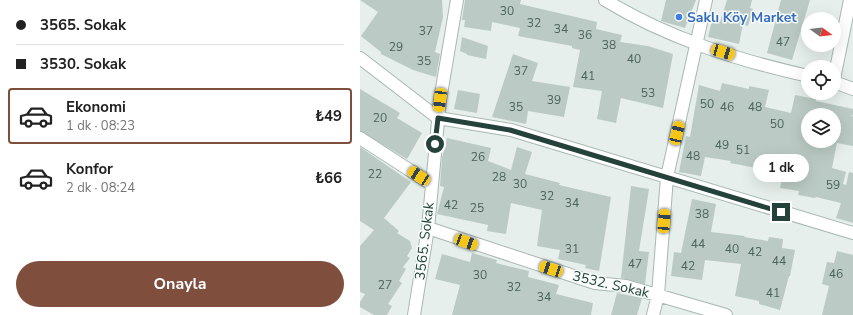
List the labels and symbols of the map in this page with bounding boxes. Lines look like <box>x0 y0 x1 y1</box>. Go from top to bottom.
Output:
house number: 30 <box>500 3 514 19</box>
place label: Saklı Köy Market <box>687 8 797 27</box>
marker: Saklı Köy Market <box>674 12 684 22</box>
north arrow <box>801 12 841 52</box>
house number: 32 <box>527 15 541 31</box>
house number: 34 <box>554 21 568 37</box>
house number: 37 <box>419 23 433 39</box>
house number: 36 <box>578 27 592 43</box>
house number: 47 <box>776 34 790 50</box>
house number: 38 <box>602 37 616 53</box>
house number: 29 <box>389 39 403 55</box>
car <box>710 43 736 61</box>
house number: 40 <box>627 51 641 67</box>
house number: 35 <box>417 53 431 69</box>
house number: 37 <box>514 63 528 79</box>
house number: 41 <box>581 68 595 84</box>
house number: 53 <box>641 85 655 101</box>
car <box>433 87 447 113</box>
house number: 39 <box>547 92 561 108</box>
house number: 50 <box>700 96 714 112</box>
house number: 35 <box>509 99 523 115</box>
house number: 46 <box>720 99 734 115</box>
house number: 48 <box>748 99 762 115</box>
house number: 20 <box>373 110 387 126</box>
house number: 50 <box>770 116 784 132</box>
car <box>668 120 686 146</box>
route start <box>426 135 444 153</box>
house number: 49 <box>715 137 729 153</box>
house number: 51 <box>736 142 750 158</box>
house number: 48 <box>686 148 700 164</box>
house number: 26 <box>471 149 485 165</box>
callout: 1 dk <box>753 154 809 182</box>
car <box>406 164 432 188</box>
house number: 22 <box>368 166 382 182</box>
house number: 28 <box>492 169 506 185</box>
house number: 30 <box>513 176 527 192</box>
house number: 59 <box>826 177 840 193</box>
house number: 32 <box>540 188 554 204</box>
house number: 34 <box>565 195 579 211</box>
house number: 42 <box>444 197 458 213</box>
street label: 3565. Sokak <box>410 200 439 281</box>
house number: 25 <box>470 200 484 216</box>
route end <box>772 203 790 221</box>
house number: 38 <box>695 206 709 222</box>
car <box>657 209 671 233</box>
car <box>453 232 479 252</box>
house number: 44 <box>691 236 705 252</box>
house number: 31 <box>565 241 579 257</box>
house number: 40 <box>725 241 739 257</box>
house number: 42 <box>748 244 762 260</box>
house number: 44 <box>772 253 786 269</box>
house number: 47 <box>628 256 642 272</box>
house number: 42 <box>681 258 695 274</box>
car <box>538 260 564 278</box>
street label: 3532. Sokak <box>571 266 652 303</box>
house number: 46 <box>829 266 843 282</box>
house number: 30 <box>473 267 487 283</box>
house number: 27 <box>378 277 392 293</box>
house number: 32 <box>507 279 521 295</box>
house number: 41 <box>766 285 780 301</box>
house number: 34 <box>537 289 551 305</box>

